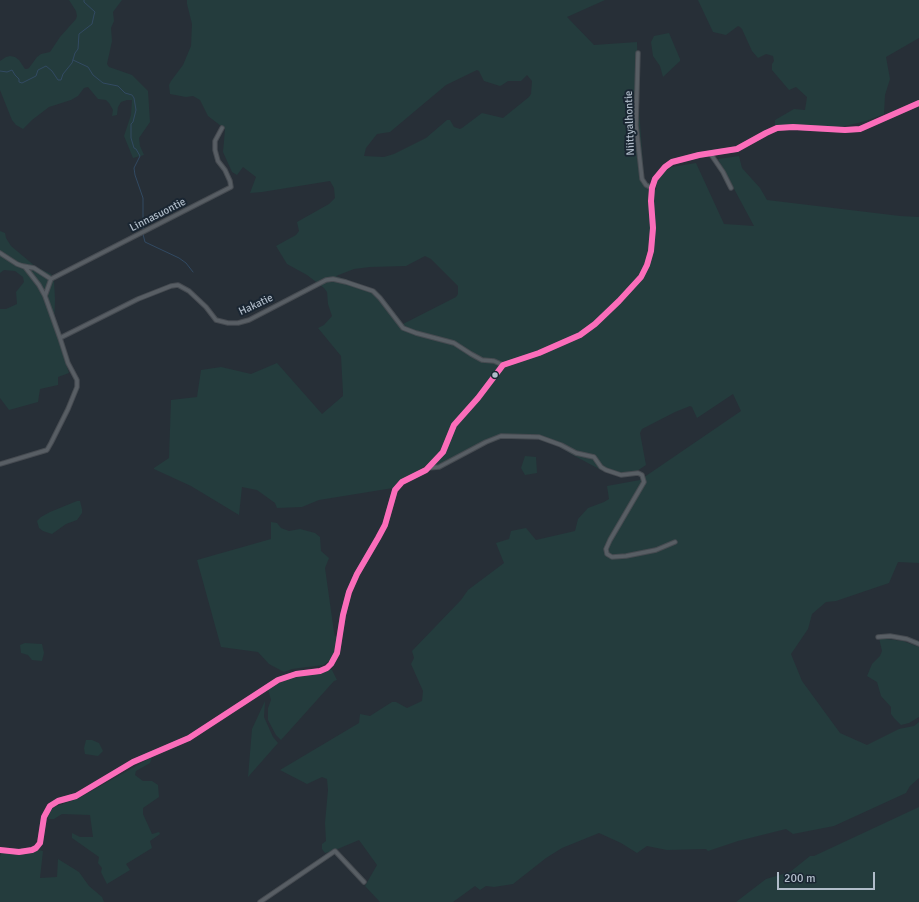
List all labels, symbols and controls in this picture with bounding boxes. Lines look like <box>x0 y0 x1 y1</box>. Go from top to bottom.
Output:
street label: Niittyalhontie <box>622 90 638 156</box>
street label: Linnasuontie <box>128 195 188 235</box>
street label: Hakatie <box>237 291 275 319</box>
unlabelled marker <box>490 370 500 380</box>
scale bar <box>779 864 877 890</box>
text: 200 m <box>784 871 816 886</box>

